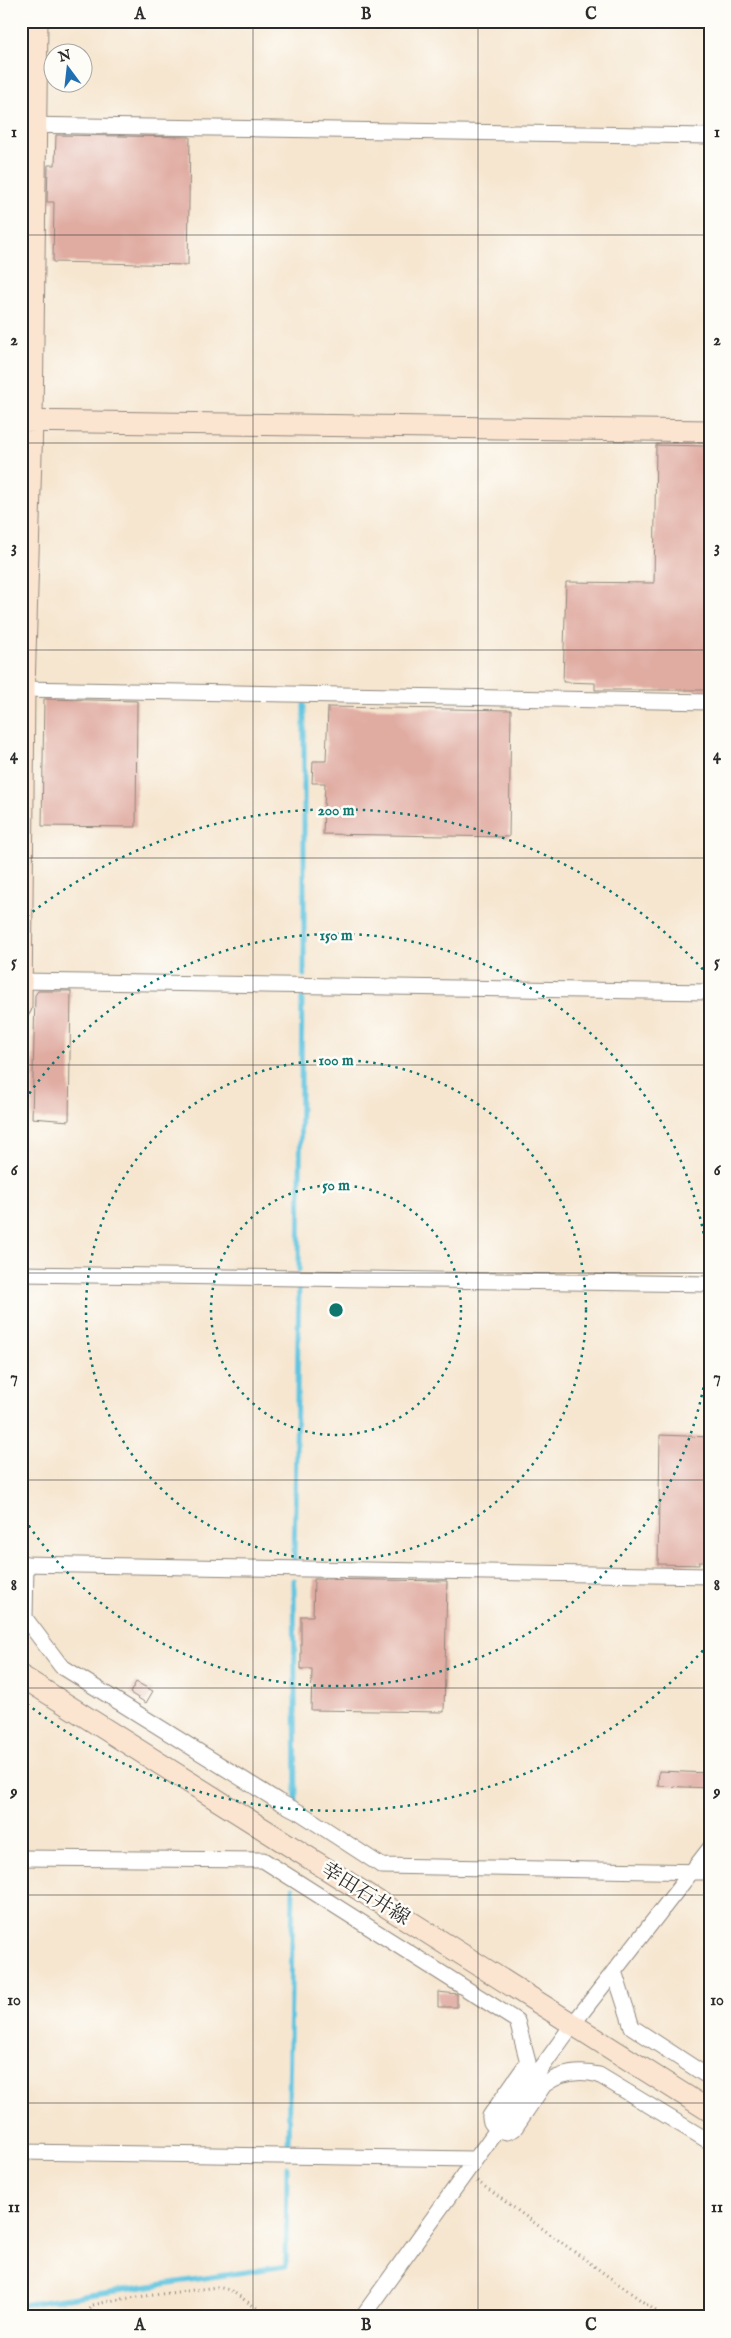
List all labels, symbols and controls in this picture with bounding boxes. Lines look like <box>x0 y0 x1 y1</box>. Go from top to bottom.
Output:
text: A <box>134 5 147 25</box>
text: B <box>361 5 372 25</box>
text: C <box>585 5 597 25</box>
north arrow <box>42 42 92 92</box>
text: N <box>56 46 73 67</box>
text: 1 <box>11 123 17 143</box>
text: 1 <box>714 123 720 143</box>
text: 2 <box>10 331 18 351</box>
text: 2 <box>713 331 721 351</box>
text: 3 <box>11 538 17 558</box>
text: 3 <box>714 538 720 558</box>
text: 4 <box>10 746 19 766</box>
text: 4 <box>713 746 722 766</box>
text: 200 m <box>318 801 355 820</box>
text: 150 m <box>319 926 353 945</box>
text: 5 <box>11 953 17 973</box>
text: 5 <box>714 953 720 973</box>
text: 100 m <box>318 1051 354 1070</box>
text: 6 <box>11 1161 19 1181</box>
text: 6 <box>714 1161 722 1181</box>
text: 50 m <box>322 1176 350 1195</box>
centre of rings <box>327 1301 345 1319</box>
text: 7 <box>10 1368 18 1388</box>
text: 7 <box>713 1368 721 1388</box>
text: 8 <box>11 1576 17 1596</box>
text: 8 <box>714 1576 720 1596</box>
text: 9 <box>10 1783 18 1803</box>
text: 9 <box>713 1783 721 1803</box>
street label: 幸田石井線 <box>316 1857 414 1931</box>
text: 10 <box>7 1991 21 2011</box>
text: 10 <box>710 1991 724 2011</box>
text: 11 <box>8 2198 20 2218</box>
text: 11 <box>711 2198 723 2218</box>
text: A <box>134 2316 147 2336</box>
text: B <box>361 2316 372 2336</box>
text: C <box>585 2316 597 2336</box>

